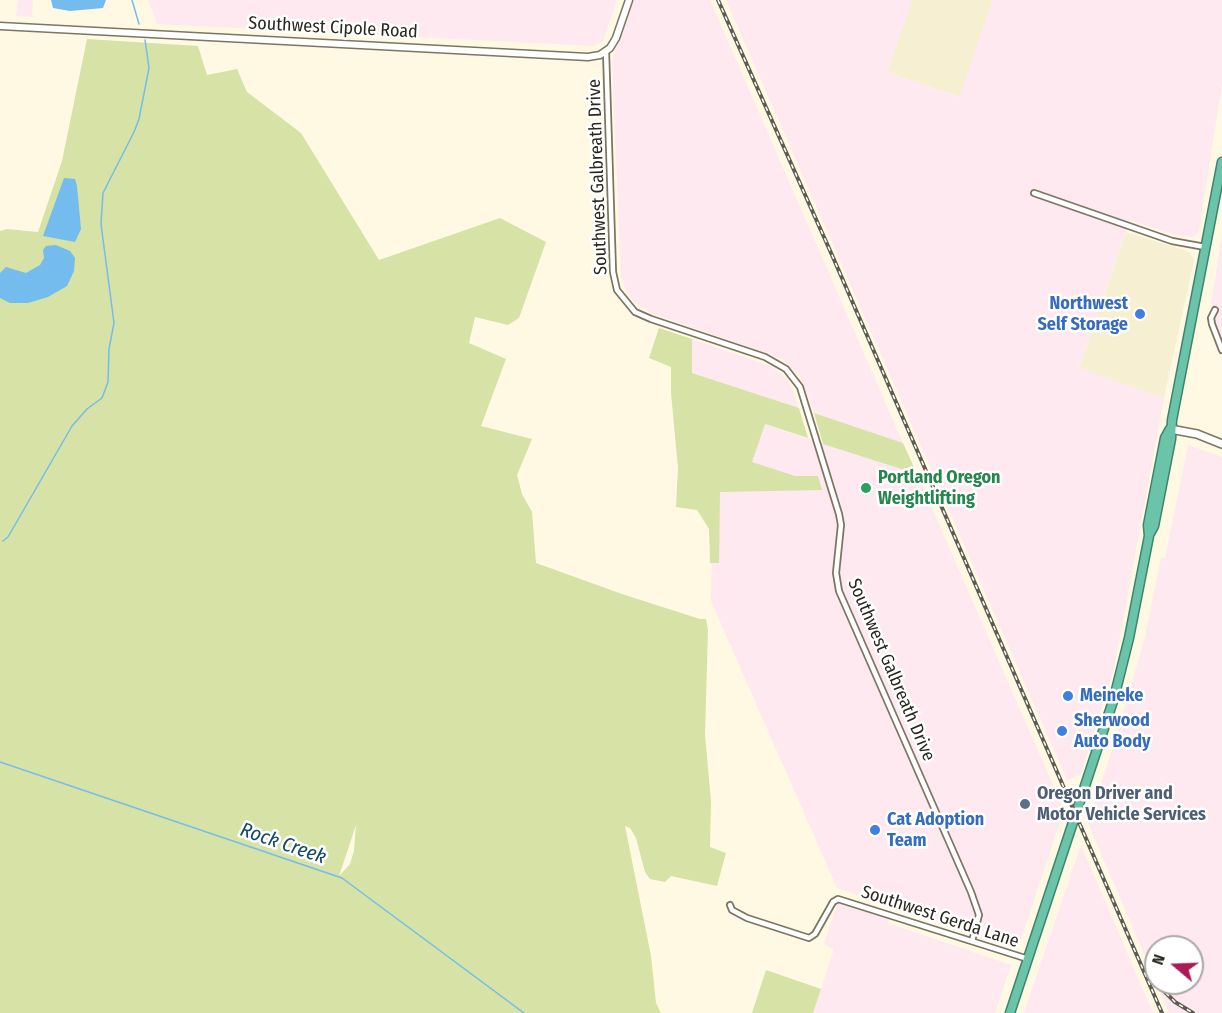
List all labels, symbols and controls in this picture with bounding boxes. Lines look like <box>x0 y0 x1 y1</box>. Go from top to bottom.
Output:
street label: Southwest Cipole Road <box>248 13 418 43</box>
street label: Southwest Galbreath Drive <box>584 79 612 275</box>
place label: Northwest Self Storage <box>1037 293 1128 336</box>
marker: Northwest Self Storage <box>1133 307 1147 321</box>
place label: Portland Oregon Weightlifting <box>878 467 1001 510</box>
marker: Portland Oregon Weightlifting <box>859 481 873 495</box>
street label: Southwest Galbreath Drive <box>843 576 939 764</box>
place label: Meineke <box>1080 685 1143 707</box>
marker: Meineke <box>1061 689 1075 703</box>
place label: Sherwood Auto Body <box>1074 710 1151 752</box>
marker: Sherwood Auto Body <box>1055 724 1069 738</box>
place label: Oregon Driver and Motor Vehicle Services <box>1037 783 1206 826</box>
marker: Oregon Driver and Motor Vehicle Services <box>1018 797 1032 811</box>
place label: Cat Adoption Team <box>887 809 984 852</box>
water label: Rock Creek <box>237 818 329 870</box>
marker: Cat Adoption Team <box>868 823 882 837</box>
street label: Southwest Gerda Lane <box>858 881 1022 953</box>
north arrow <box>1144 935 1204 995</box>
text: N <box>1148 952 1169 967</box>

